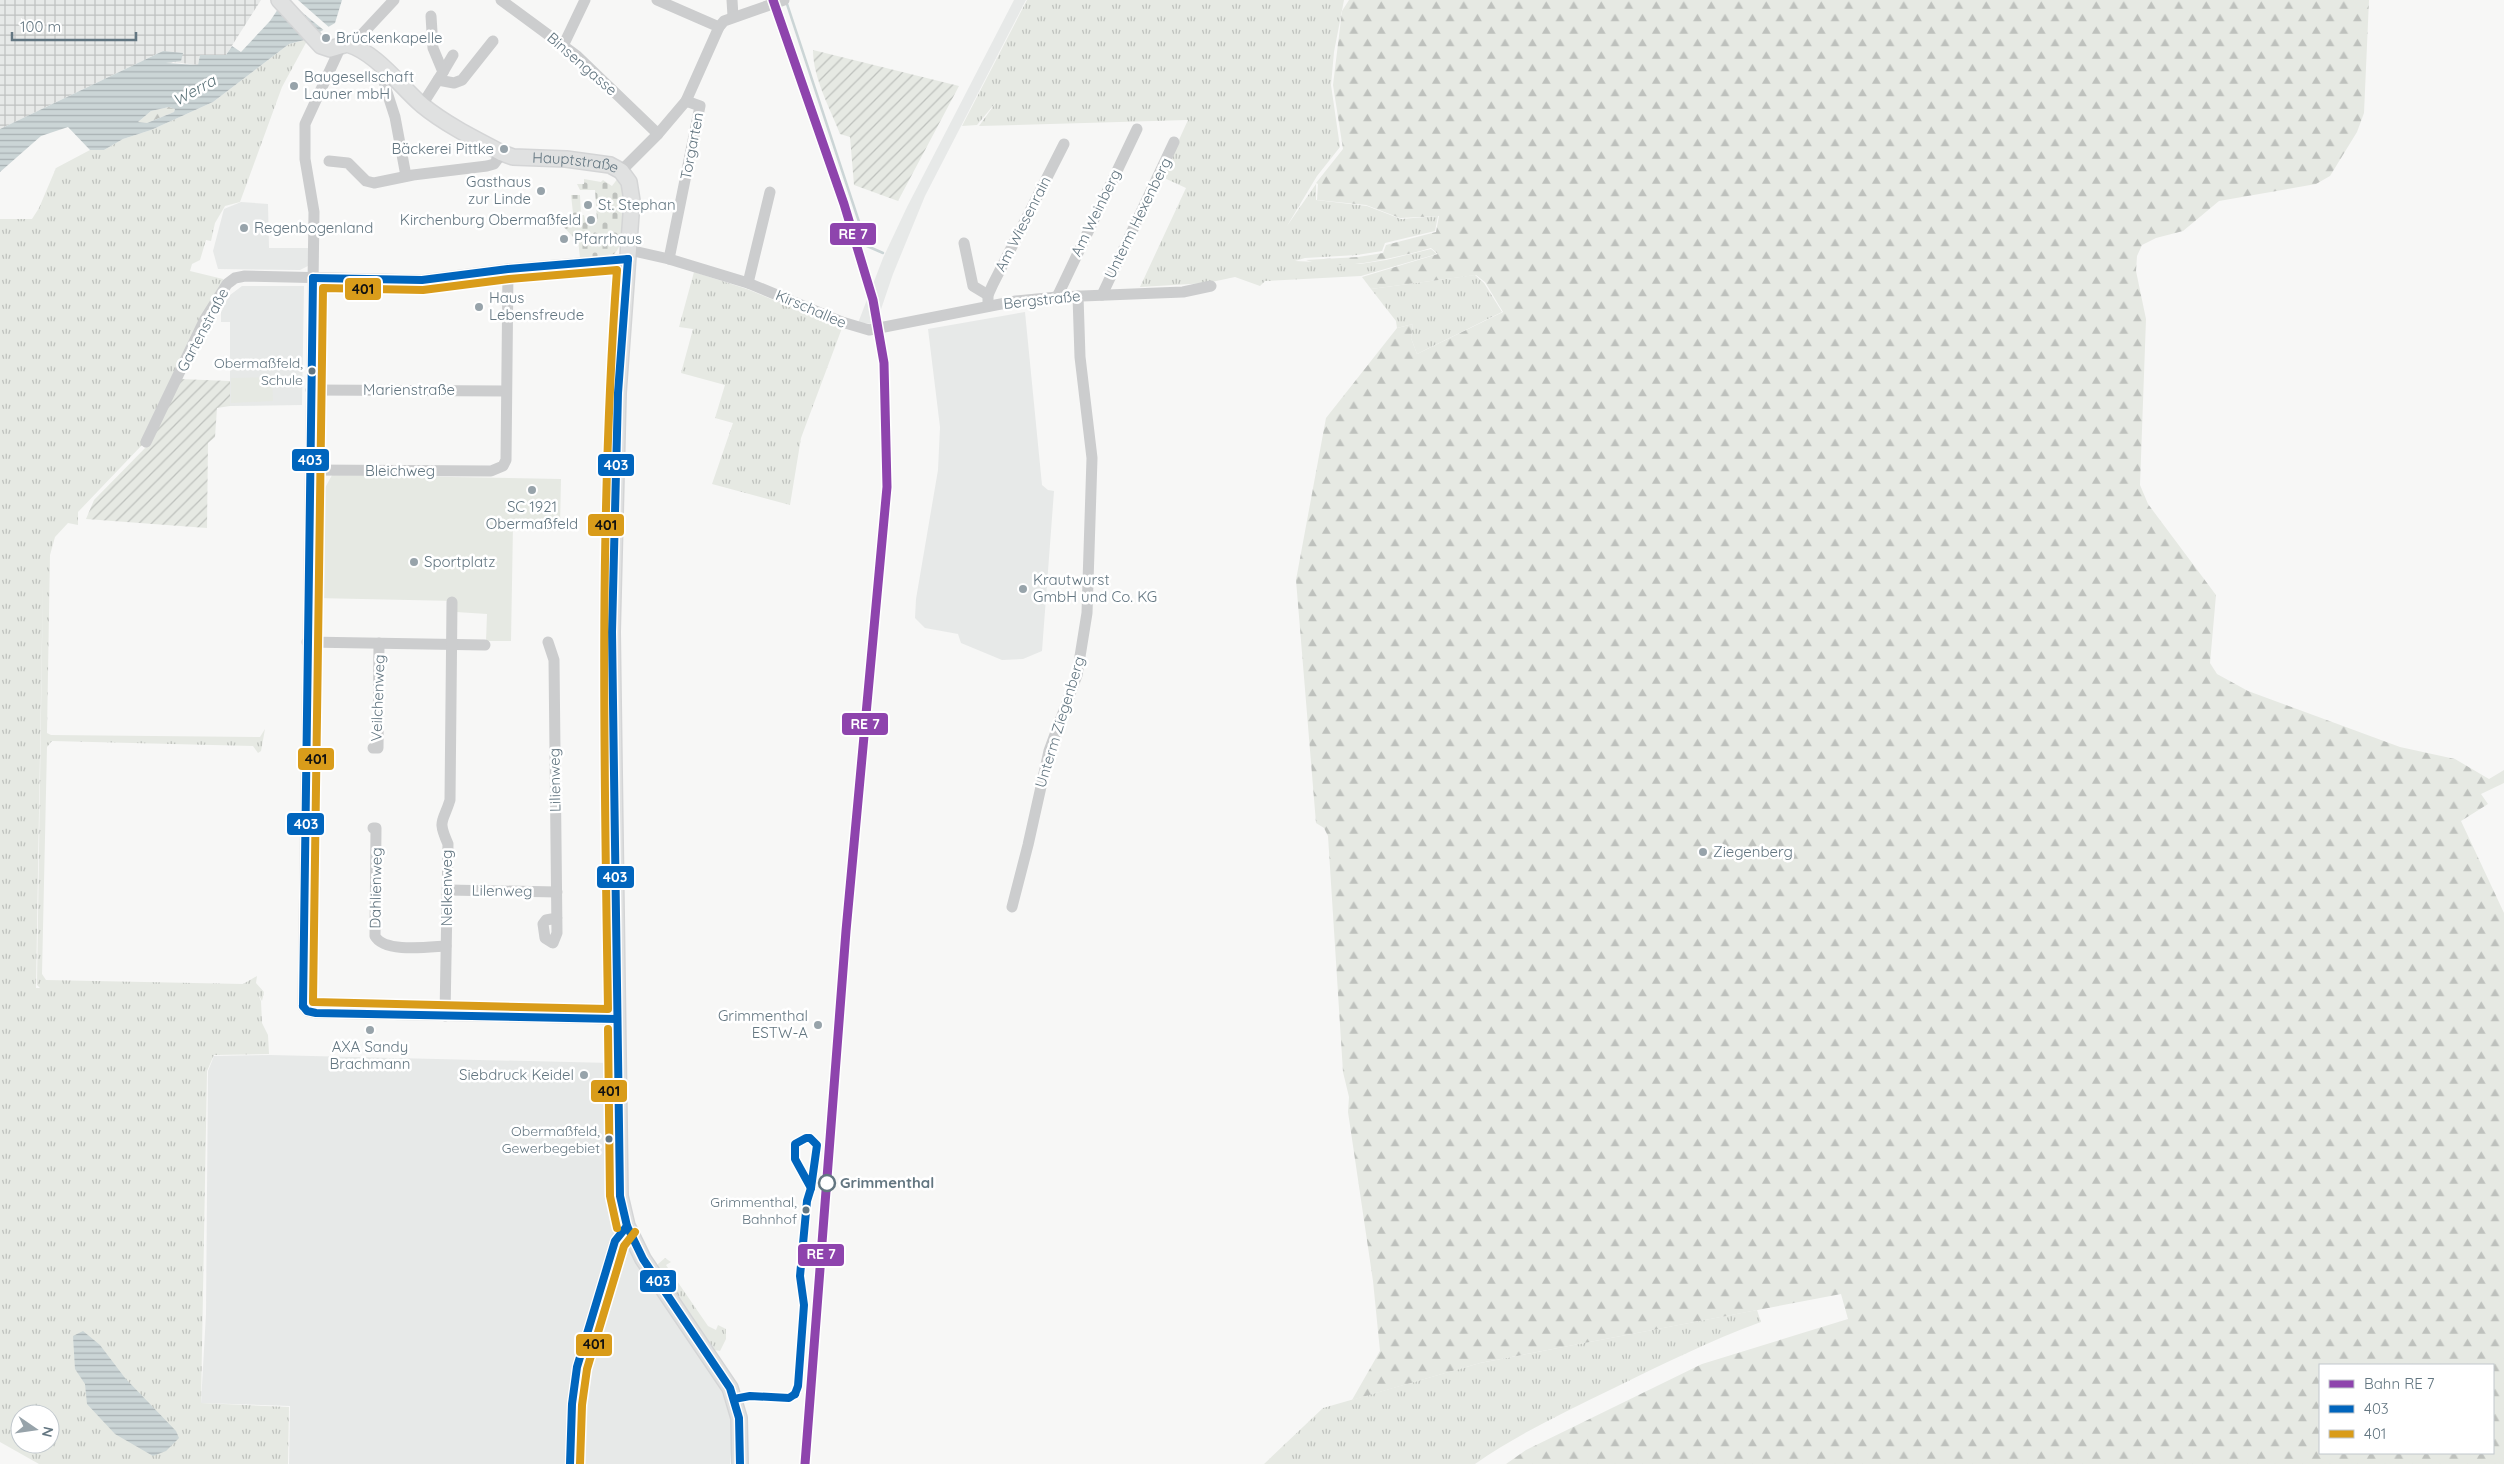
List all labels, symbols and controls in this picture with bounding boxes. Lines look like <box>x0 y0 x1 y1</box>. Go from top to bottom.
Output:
scale bar <box>12 10 136 42</box>
text: 100 m <box>20 17 61 36</box>
place label: Brückenkapelle <box>336 28 443 47</box>
street label: Binsengasse <box>543 28 621 99</box>
marker: Brückenkapelle <box>320 32 332 44</box>
place label: Baugesellschaft Launer mbH <box>304 67 414 103</box>
water label: Werra <box>169 69 220 110</box>
marker: Baugesellschaft Launer mbH <box>288 80 300 92</box>
street label: Torgarten <box>676 111 707 181</box>
place label: Bäckerei Pittke <box>391 139 494 158</box>
marker: Bäckerei Pittke <box>498 143 510 155</box>
street label: Hauptstraße <box>532 148 623 177</box>
street label: Unterm Hexenberg <box>1100 154 1175 281</box>
street label: Am Weinberg <box>1066 166 1125 259</box>
place label: Gasthaus zur Linde <box>466 172 531 208</box>
street label: Am Wiesenrain <box>990 173 1055 275</box>
marker: Gasthaus zur Linde <box>535 185 547 197</box>
place label: St. Stephan <box>598 195 676 214</box>
marker: St. Stephan <box>582 199 594 211</box>
place label: Kirchenburg Obermaßfeld <box>400 210 581 229</box>
marker: Kirchenburg Obermaßfeld <box>585 214 597 226</box>
place label: Regenbogenland <box>254 218 373 237</box>
marker: Regenbogenland <box>238 222 250 234</box>
line badge: RE 7 <box>829 222 877 246</box>
text: RE 7 <box>838 225 868 243</box>
place label: Pfarrhaus <box>574 229 642 248</box>
marker: Pfarrhaus <box>558 233 570 245</box>
line badge: 401 <box>344 277 382 301</box>
text: 401 <box>352 280 374 298</box>
street label: Gartenstraße <box>173 285 233 375</box>
street label: Kirschallee <box>773 285 850 332</box>
street label: Bergstraße <box>1002 286 1081 313</box>
place label: Haus Lebensfreude <box>489 288 584 324</box>
marker: Haus Lebensfreude <box>473 301 485 313</box>
place label: Obermaßfeld, Schule <box>214 354 303 389</box>
marker: Obermaßfeld, Schule <box>307 366 317 376</box>
street label: Marienstraße <box>363 380 455 399</box>
line badge: 403 <box>291 448 330 472</box>
text: 403 <box>298 451 322 469</box>
line badge: 403 <box>597 453 635 477</box>
text: 403 <box>604 456 628 474</box>
street label: Bleichweg <box>365 461 435 480</box>
marker: SC 1921 Obermaßfeld <box>526 484 538 496</box>
place label: SC 1921 Obermaßfeld <box>486 497 578 533</box>
line badge: 401 <box>587 513 625 537</box>
text: 401 <box>595 516 617 534</box>
place label: Sportplatz <box>424 552 495 571</box>
marker: Sportplatz <box>408 556 420 568</box>
place label: Krautwurst GmbH und Co. KG <box>1033 570 1157 606</box>
marker: Krautwurst GmbH und Co. KG <box>1017 583 1029 595</box>
street label: Veilchenweg <box>366 654 389 742</box>
street label: Unterm Ziegenberg <box>1031 654 1089 790</box>
line badge: RE 7 <box>841 712 889 736</box>
text: RE 7 <box>850 715 880 733</box>
line badge: 401 <box>297 747 335 771</box>
street label: Lilienweg <box>544 748 565 812</box>
text: 401 <box>305 750 327 768</box>
line badge: 403 <box>286 812 325 836</box>
text: 403 <box>294 815 318 833</box>
place label: Ziegenberg <box>1713 842 1793 861</box>
marker: Ziegenberg <box>1697 846 1709 858</box>
street label: Dahlienweg <box>365 847 386 929</box>
street label: Nelkenweg <box>437 850 456 926</box>
line badge: 403 <box>596 865 635 889</box>
text: 403 <box>603 868 627 886</box>
street label: Lilenweg <box>472 880 533 901</box>
place label: Grimmenthal ESTW-A <box>718 1006 808 1042</box>
marker: Grimmenthal ESTW-A <box>812 1019 824 1031</box>
marker: AXA Sandy Brachmann <box>364 1024 376 1036</box>
place label: AXA Sandy Brachmann <box>330 1037 410 1073</box>
place label: Siebdruck Keidel <box>459 1065 574 1084</box>
marker: Siebdruck Keidel <box>578 1069 590 1081</box>
line badge: 401 <box>590 1079 628 1103</box>
text: 401 <box>598 1082 620 1100</box>
place label: Obermaßfeld, Gewerbegebiet <box>502 1122 600 1157</box>
marker: Obermaßfeld, Gewerbegebiet <box>604 1134 614 1144</box>
place label: Grimmenthal <box>840 1173 934 1192</box>
marker: Grimmenthal <box>818 1174 836 1192</box>
place label: Grimmenthal, Bahnhof <box>710 1193 797 1228</box>
marker: Grimmenthal, Bahnhof <box>801 1205 811 1215</box>
line badge: RE 7 <box>797 1243 845 1267</box>
text: RE 7 <box>806 1245 836 1263</box>
line badge: 403 <box>639 1269 677 1293</box>
text: 403 <box>646 1272 670 1290</box>
line badge: 401 <box>575 1333 613 1357</box>
text: 401 <box>583 1335 605 1353</box>
legend <box>2319 1364 2494 1454</box>
text: Bahn RE 7 <box>2364 1374 2435 1393</box>
text: 403 <box>2364 1399 2389 1418</box>
north arrow <box>10 1404 60 1454</box>
text: 401 <box>2364 1424 2386 1443</box>
text: N <box>38 1425 58 1439</box>

